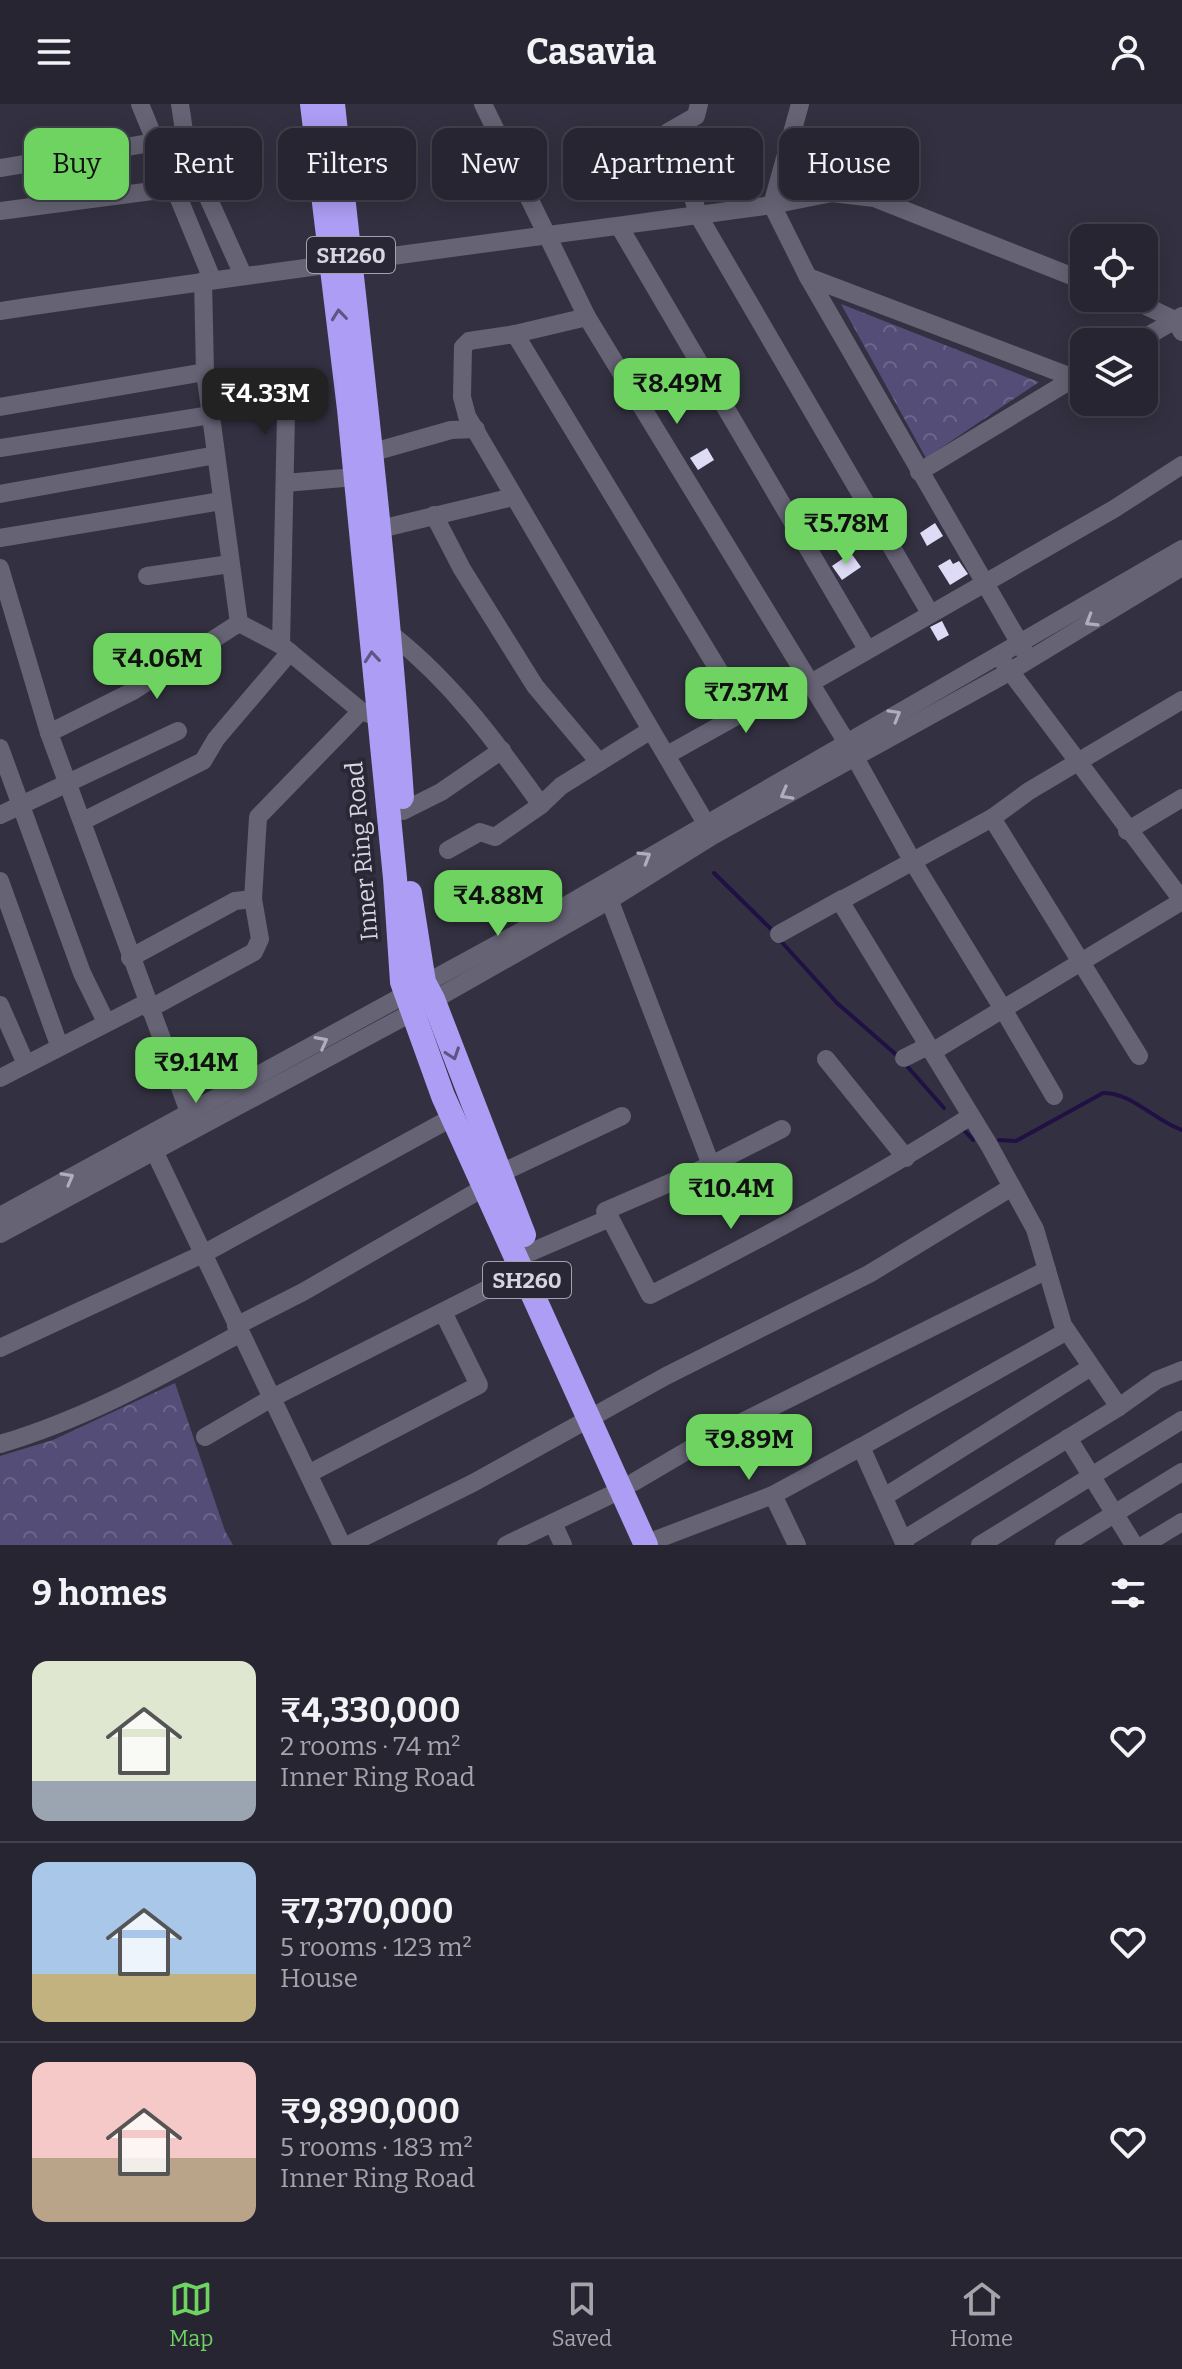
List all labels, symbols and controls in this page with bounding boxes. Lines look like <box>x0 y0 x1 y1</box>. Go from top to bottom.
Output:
icon: menu <box>32 30 76 74</box>
text: Casavia <box>526 30 656 74</box>
icon: person <box>1106 30 1150 74</box>
chip: Buy <box>24 128 129 200</box>
chip: Rent <box>145 128 262 200</box>
chip: Filters <box>278 128 416 200</box>
chip: New <box>432 128 547 200</box>
chip: Apartment <box>563 128 763 200</box>
chip: House <box>779 128 919 200</box>
map controls <box>1070 224 1158 416</box>
button: locate <box>1070 224 1158 312</box>
road number: SH260 <box>307 237 395 273</box>
one-way arrow <box>330 308 347 321</box>
button: layers <box>1070 328 1158 416</box>
pin: ₹8.49M <box>612 358 742 426</box>
pin: ₹4.33M <box>200 368 330 436</box>
text: ₹8.49M <box>632 368 722 399</box>
text: ₹4.33M <box>220 378 310 409</box>
pin: ₹5.78M <box>781 498 911 566</box>
text: ₹5.78M <box>803 508 889 539</box>
one-way arrow <box>1085 611 1100 627</box>
pin: ₹4.06M <box>92 633 222 701</box>
text: ₹4.06M <box>111 643 203 674</box>
one-way arrow <box>364 650 381 663</box>
pin: ₹7.37M <box>681 667 811 735</box>
text: ₹7.37M <box>703 677 789 708</box>
one-way arrow <box>886 709 901 725</box>
street label: Inner Ring Road <box>340 760 384 942</box>
one-way arrow <box>780 784 795 800</box>
one-way arrow <box>636 852 651 867</box>
pin: ₹4.88M <box>433 870 563 938</box>
text: ₹4.88M <box>452 880 544 911</box>
one-way arrow <box>313 1036 328 1052</box>
pin: ₹9.14M <box>131 1037 261 1105</box>
text: ₹9.14M <box>153 1047 239 1078</box>
one-way arrow <box>443 1047 460 1061</box>
pin: ₹10.4M <box>666 1163 796 1231</box>
one-way arrow <box>60 1173 75 1188</box>
text: ₹10.4M <box>688 1173 774 1204</box>
road number: SH260 <box>483 1262 571 1298</box>
pin: ₹9.89M <box>684 1414 814 1482</box>
text: ₹9.89M <box>704 1424 794 1455</box>
icon: filters <box>1106 1571 1150 1615</box>
text: 9 homes <box>32 1573 167 1614</box>
text: ₹4,330,000 <box>280 1690 461 1731</box>
icon: home <box>96 1693 192 1789</box>
icon: heart <box>1106 1719 1150 1763</box>
text: 2 rooms · 74 m² <box>280 1731 460 1762</box>
text: Inner Ring Road <box>280 1762 475 1793</box>
text: ₹7,370,000 <box>280 1891 454 1932</box>
icon: home <box>96 1894 192 1990</box>
icon: heart <box>1106 1920 1150 1964</box>
text: 5 rooms · 123 m² <box>280 1932 472 1963</box>
text: House <box>280 1963 358 1994</box>
text: ₹9,890,000 <box>280 2091 460 2132</box>
icon: home <box>96 2094 192 2190</box>
icon: heart <box>1106 2120 1150 2164</box>
text: 5 rooms · 183 m² <box>280 2132 473 2163</box>
text: Inner Ring Road <box>280 2163 475 2194</box>
tab: Map <box>169 2277 213 2352</box>
tab: Saved <box>552 2277 612 2352</box>
tab: Home <box>950 2277 1013 2352</box>

